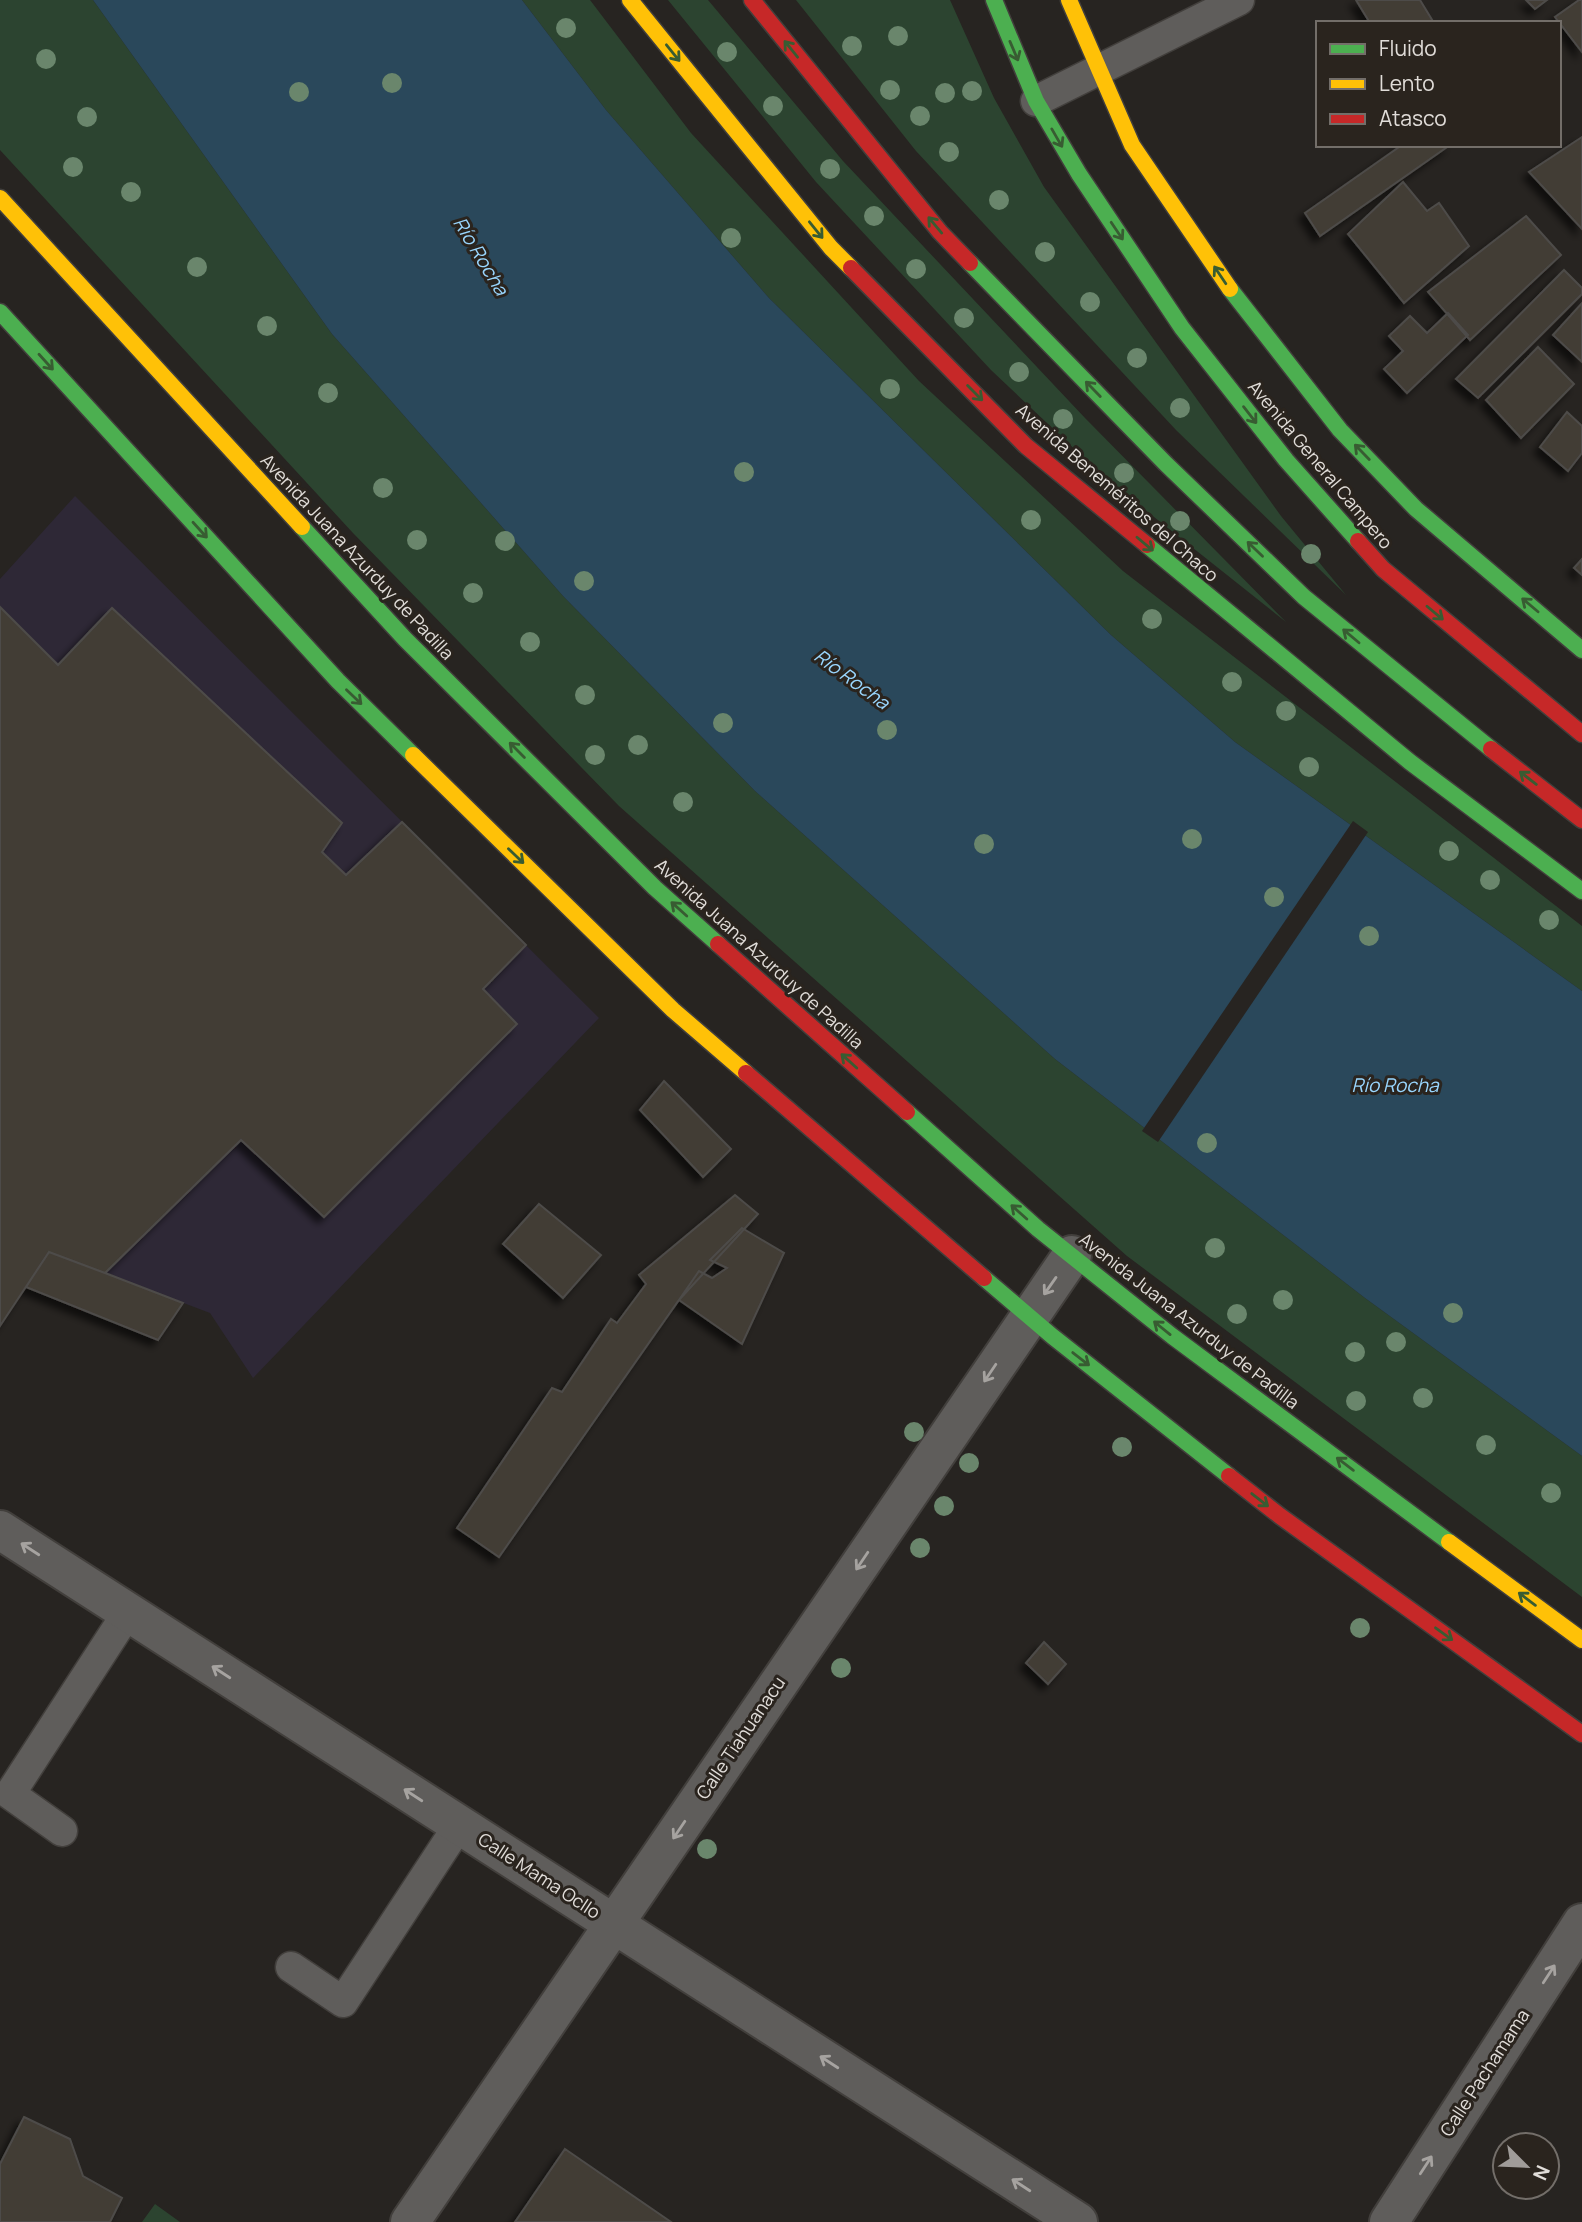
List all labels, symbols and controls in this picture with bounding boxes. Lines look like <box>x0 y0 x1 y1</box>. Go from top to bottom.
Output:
legend <box>1316 21 1561 147</box>
text: Fluido <box>1379 34 1437 62</box>
one-way arrow <box>1008 40 1021 61</box>
one-way arrow <box>784 41 799 59</box>
one-way arrow <box>666 44 681 62</box>
text: Lento <box>1379 69 1435 97</box>
text: Atasco <box>1379 104 1447 132</box>
one-way arrow <box>1051 127 1065 147</box>
water label: Río Rocha <box>447 212 515 301</box>
one-way arrow <box>927 217 943 235</box>
one-way arrow <box>809 220 824 239</box>
one-way arrow <box>1110 221 1124 240</box>
one-way arrow <box>1213 266 1227 285</box>
one-way arrow <box>38 353 54 371</box>
street label: Avenida General Campero <box>1243 375 1398 554</box>
one-way arrow <box>1085 381 1102 398</box>
one-way arrow <box>966 385 983 402</box>
street label: Avenida Beneméritos del Chaco <box>1011 398 1224 587</box>
one-way arrow <box>1243 405 1258 424</box>
one-way arrow <box>1354 444 1371 461</box>
street label: Avenida Juana Azurduy de Padilla <box>256 448 460 664</box>
one-way arrow <box>191 521 208 538</box>
one-way arrow <box>1135 536 1153 552</box>
one-way arrow <box>1246 541 1263 558</box>
one-way arrow <box>1521 598 1539 614</box>
one-way arrow <box>1426 605 1444 621</box>
one-way arrow <box>1342 628 1360 644</box>
water label: Río Rocha <box>809 643 896 716</box>
one-way arrow <box>345 688 362 705</box>
one-way arrow <box>508 742 525 759</box>
one-way arrow <box>1519 771 1538 786</box>
one-way arrow <box>508 848 525 865</box>
street label: Avenida Juana Azurduy de Padilla <box>650 853 869 1054</box>
one-way arrow <box>671 901 688 918</box>
one-way arrow <box>840 1053 858 1069</box>
water label: Río Rocha <box>1351 1072 1440 1098</box>
one-way arrow <box>1010 1204 1028 1220</box>
street label: Avenida Juana Azurduy de Padilla <box>1075 1227 1305 1414</box>
one-way arrow <box>1043 1276 1057 1295</box>
one-way arrow <box>1154 1320 1172 1335</box>
one-way arrow <box>1072 1352 1090 1367</box>
one-way arrow <box>983 1363 997 1382</box>
one-way arrow <box>1336 1456 1354 1471</box>
one-way arrow <box>1250 1493 1269 1508</box>
one-way arrow <box>21 1542 40 1556</box>
one-way arrow <box>855 1551 869 1570</box>
one-way arrow <box>1518 1592 1537 1606</box>
one-way arrow <box>1434 1627 1453 1641</box>
one-way arrow <box>212 1665 232 1679</box>
street label: Calle Tiahuanacu <box>690 1671 790 1803</box>
one-way arrow <box>404 1788 423 1802</box>
one-way arrow <box>672 1820 686 1839</box>
street label: Calle Mama Ocllo <box>474 1827 605 1924</box>
one-way arrow <box>1542 1965 1557 1984</box>
street label: Calle Pachamama <box>1434 2004 1534 2141</box>
one-way arrow <box>820 2055 840 2069</box>
north arrow <box>1491 2131 1561 2201</box>
one-way arrow <box>1419 2155 1433 2175</box>
text: N <box>1527 2161 1556 2184</box>
one-way arrow <box>1012 2178 1031 2193</box>

